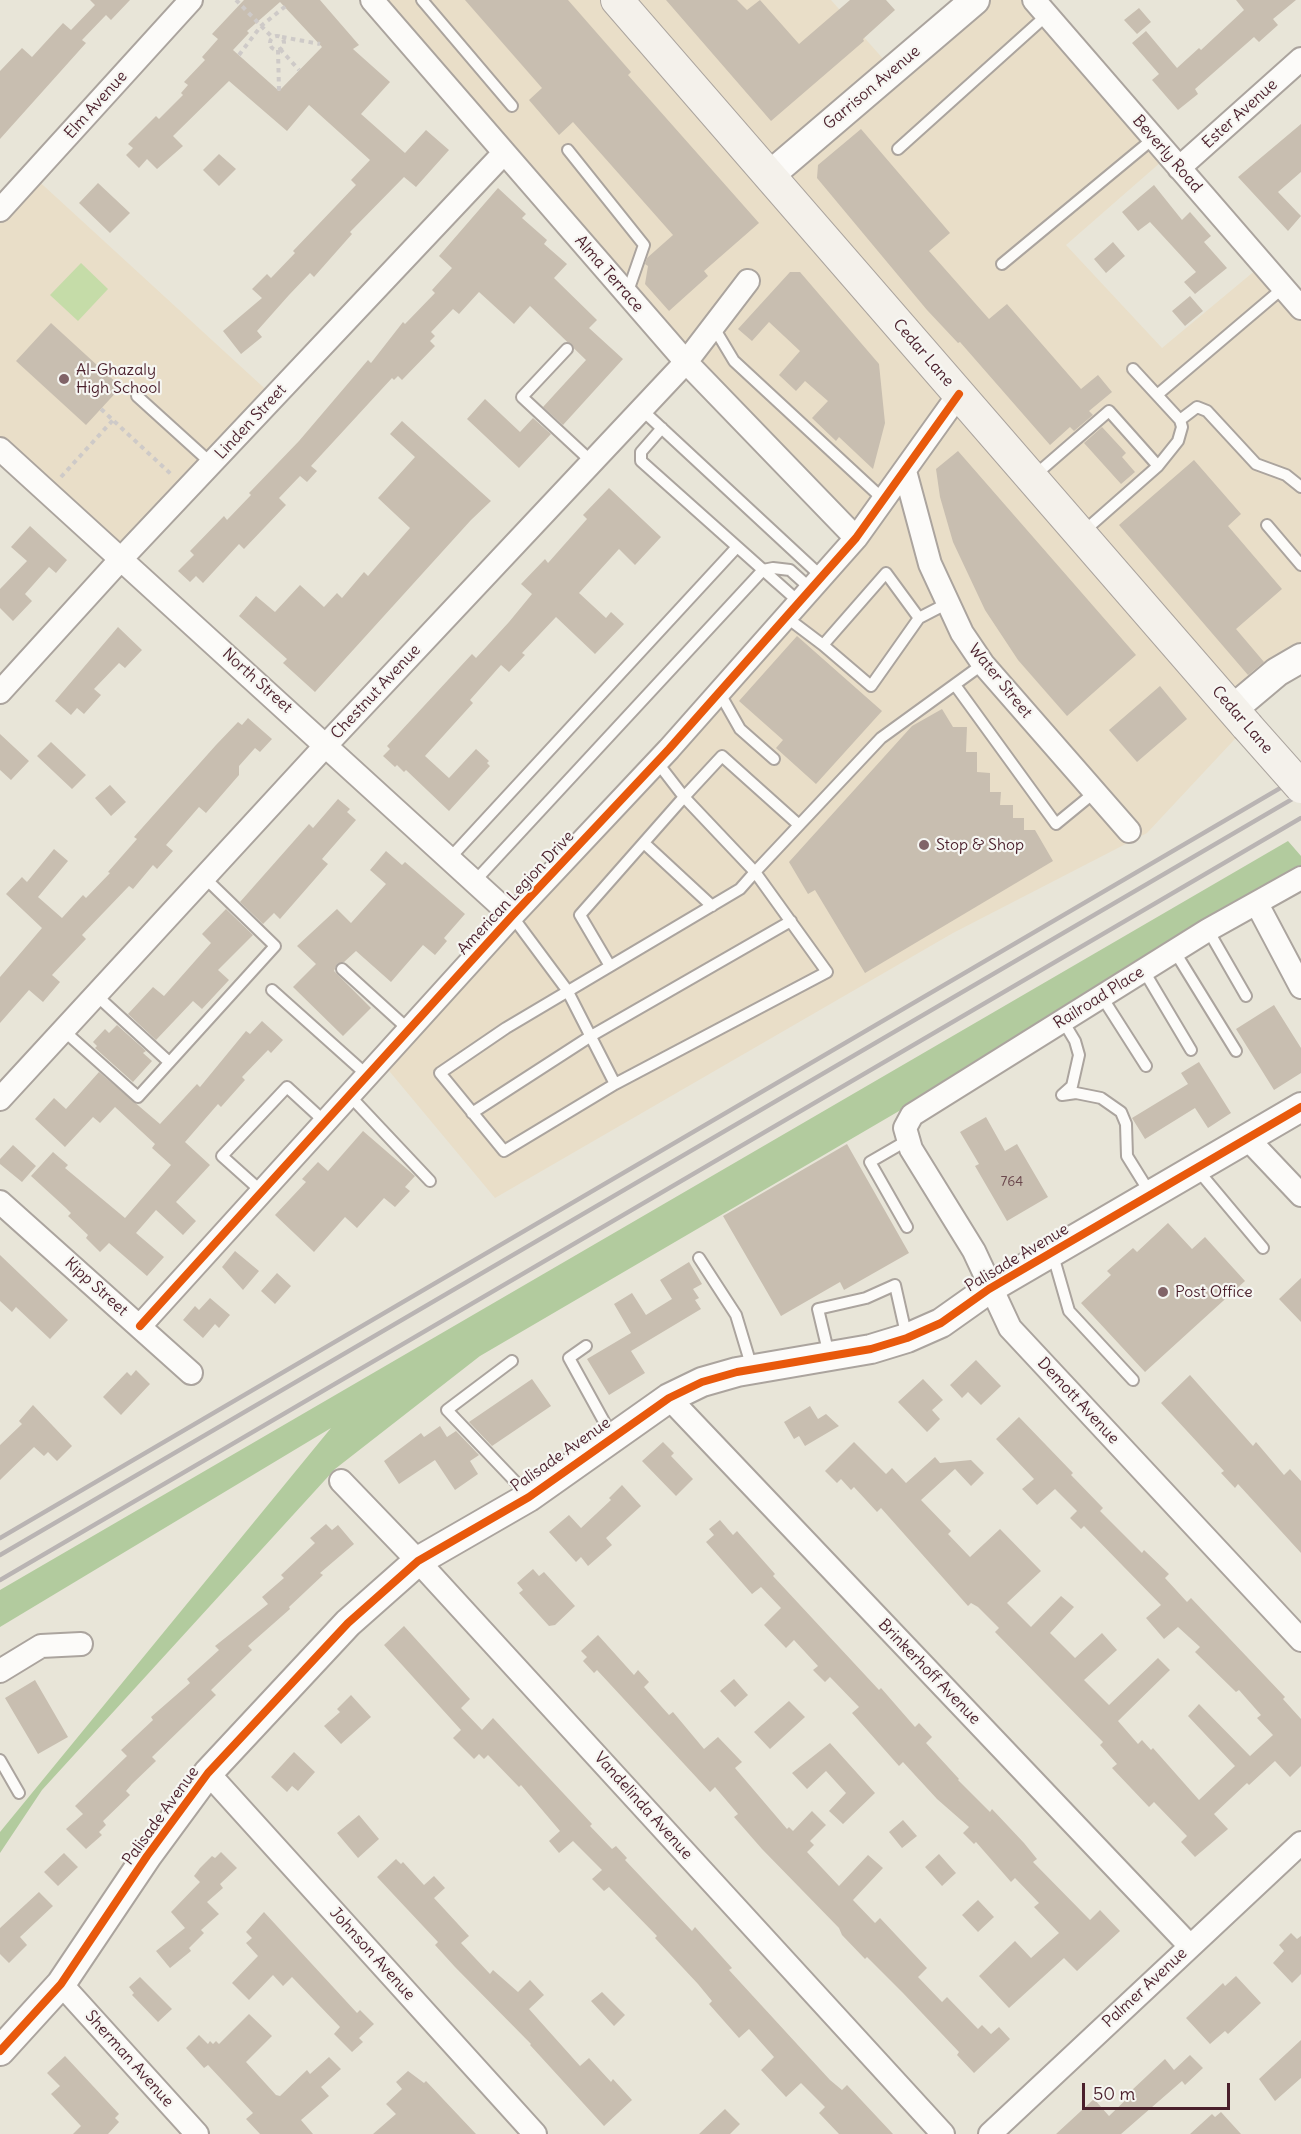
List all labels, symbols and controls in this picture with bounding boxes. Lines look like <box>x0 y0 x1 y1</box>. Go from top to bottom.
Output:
street label: Garrison Avenue <box>820 42 924 134</box>
street label: Elm Avenue <box>61 67 131 143</box>
street label: Ester Avenue <box>1198 75 1282 153</box>
street label: Beverly Road <box>1128 111 1206 197</box>
street label: Alma Terrace <box>571 232 647 316</box>
street label: Cedar Lane <box>888 315 958 391</box>
place label: Al-Ghazaly High School <box>76 360 161 398</box>
marker: Al-Ghazaly High School <box>57 372 71 386</box>
street label: Linden Street <box>211 381 291 463</box>
street label: Water Street <box>964 640 1036 722</box>
street label: Chestnut Avenue <box>327 641 425 743</box>
street label: North Street <box>218 645 296 717</box>
street label: Cedar Lane <box>1207 682 1277 758</box>
street label: American Legion Drive <box>454 827 578 959</box>
place label: Stop & Shop <box>936 835 1024 855</box>
marker: Stop & Shop <box>917 838 931 852</box>
street label: Railroad Place <box>1050 963 1148 1033</box>
house number: 764 <box>1001 1174 1023 1190</box>
street label: Palisade Avenue <box>962 1220 1072 1296</box>
street label: Kipp Street <box>61 1254 131 1320</box>
place label: Post Office <box>1175 1282 1253 1302</box>
marker: Post Office <box>1156 1285 1170 1299</box>
street label: Demott Avenue <box>1033 1354 1123 1448</box>
street label: Palisade Avenue <box>507 1414 615 1496</box>
street label: Brinkerhoff Avenue <box>874 1615 984 1729</box>
street label: Vandelinda Avenue <box>590 1748 696 1864</box>
street label: Palisade Avenue <box>119 1763 203 1869</box>
street label: Johnson Avenue <box>325 1904 419 2004</box>
street label: Palmer Avenue <box>1099 1944 1191 2032</box>
street label: Sherman Avenue <box>81 2007 177 2111</box>
scale bar <box>1085 2071 1234 2109</box>
text: 50 m <box>1093 2082 1135 2105</box>

